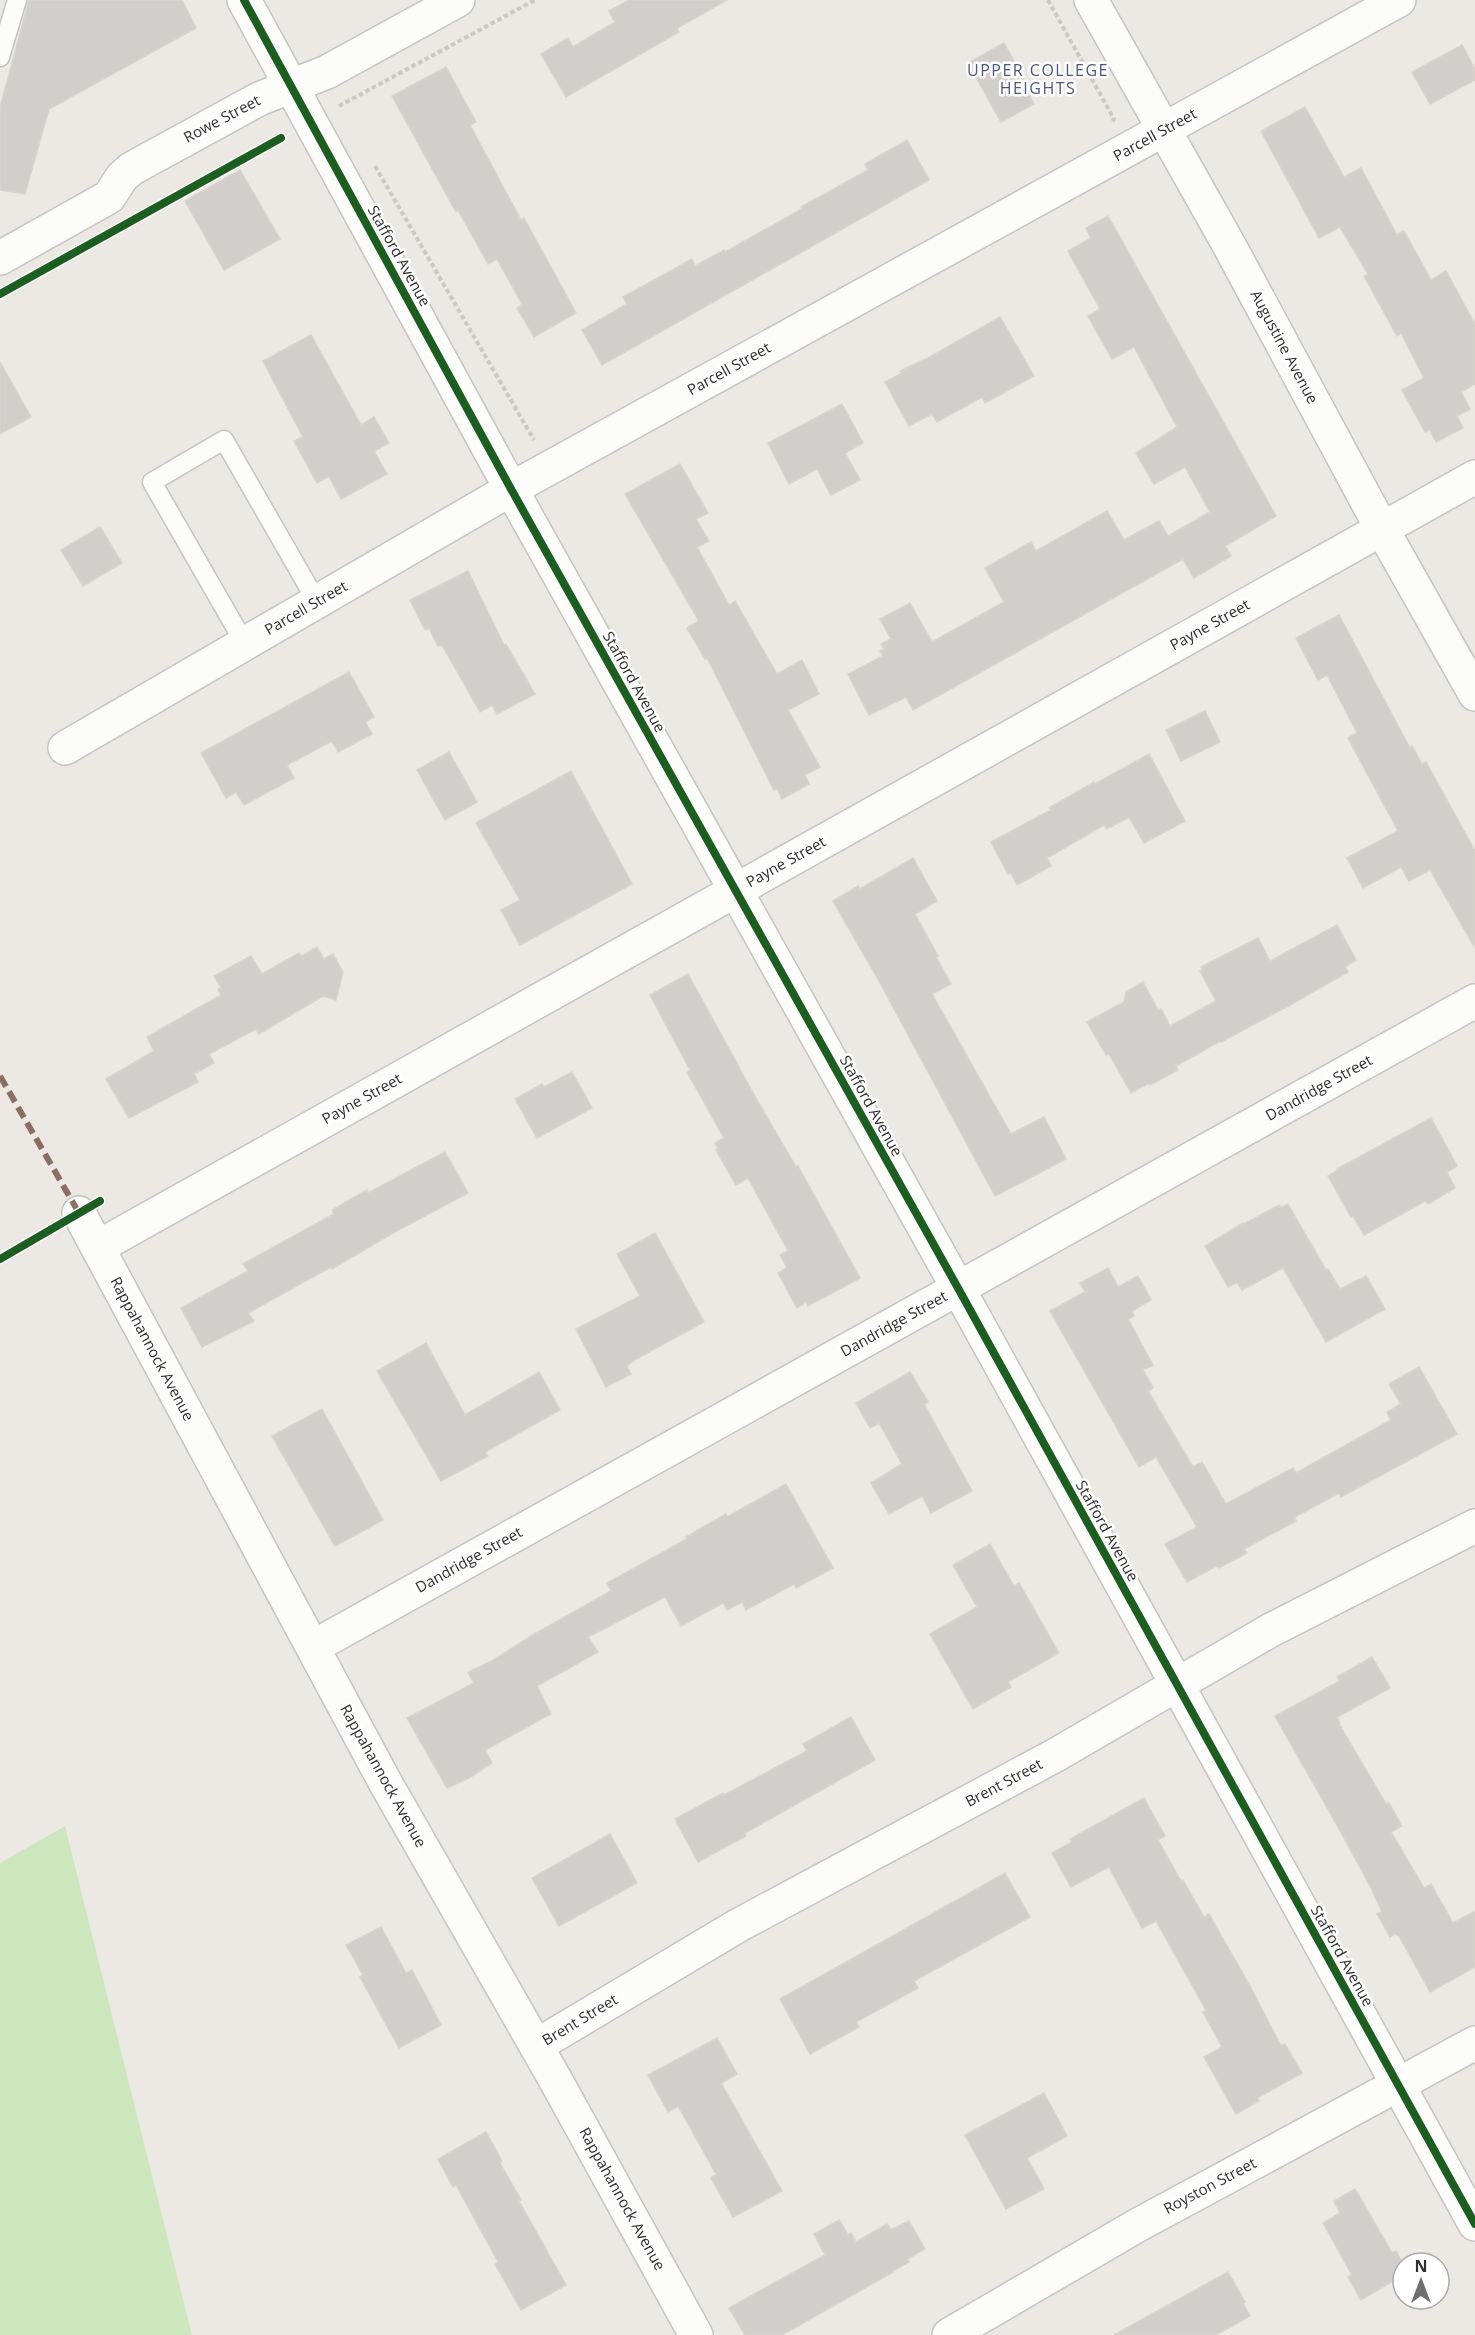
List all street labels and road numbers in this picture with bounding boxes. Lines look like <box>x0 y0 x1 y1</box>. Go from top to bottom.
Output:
street label: Rowe Street <box>180 90 263 147</box>
street label: Parcell Street <box>1109 103 1200 165</box>
street label: Stafford Avenue <box>364 201 436 310</box>
street label: Augustine Avenue <box>1246 286 1323 407</box>
street label: Parcell Street <box>683 337 774 399</box>
street label: Parcell Street <box>260 575 351 639</box>
street label: Payne Street <box>1166 594 1253 654</box>
street label: Stafford Avenue <box>599 627 671 736</box>
street label: Payne Street <box>742 831 829 891</box>
street label: Dandridge Street <box>1262 1050 1375 1125</box>
street label: Stafford Avenue <box>836 1051 908 1160</box>
street label: Payne Street <box>318 1068 405 1128</box>
street label: Rappahannock Avenue <box>106 1273 199 1424</box>
street label: Dandridge Street <box>837 1286 950 1361</box>
street label: Stafford Avenue <box>1072 1476 1144 1585</box>
street label: Dandridge Street <box>412 1522 525 1597</box>
street label: Rappahannock Avenue <box>336 1701 432 1851</box>
street label: Brent Street <box>961 1753 1046 1811</box>
street label: Stafford Avenue <box>1307 1901 1379 2010</box>
street label: Brent Street <box>538 1989 621 2049</box>
street label: Rappahannock Avenue <box>575 2124 671 2274</box>
street label: Royston Street <box>1160 2152 1259 2218</box>

